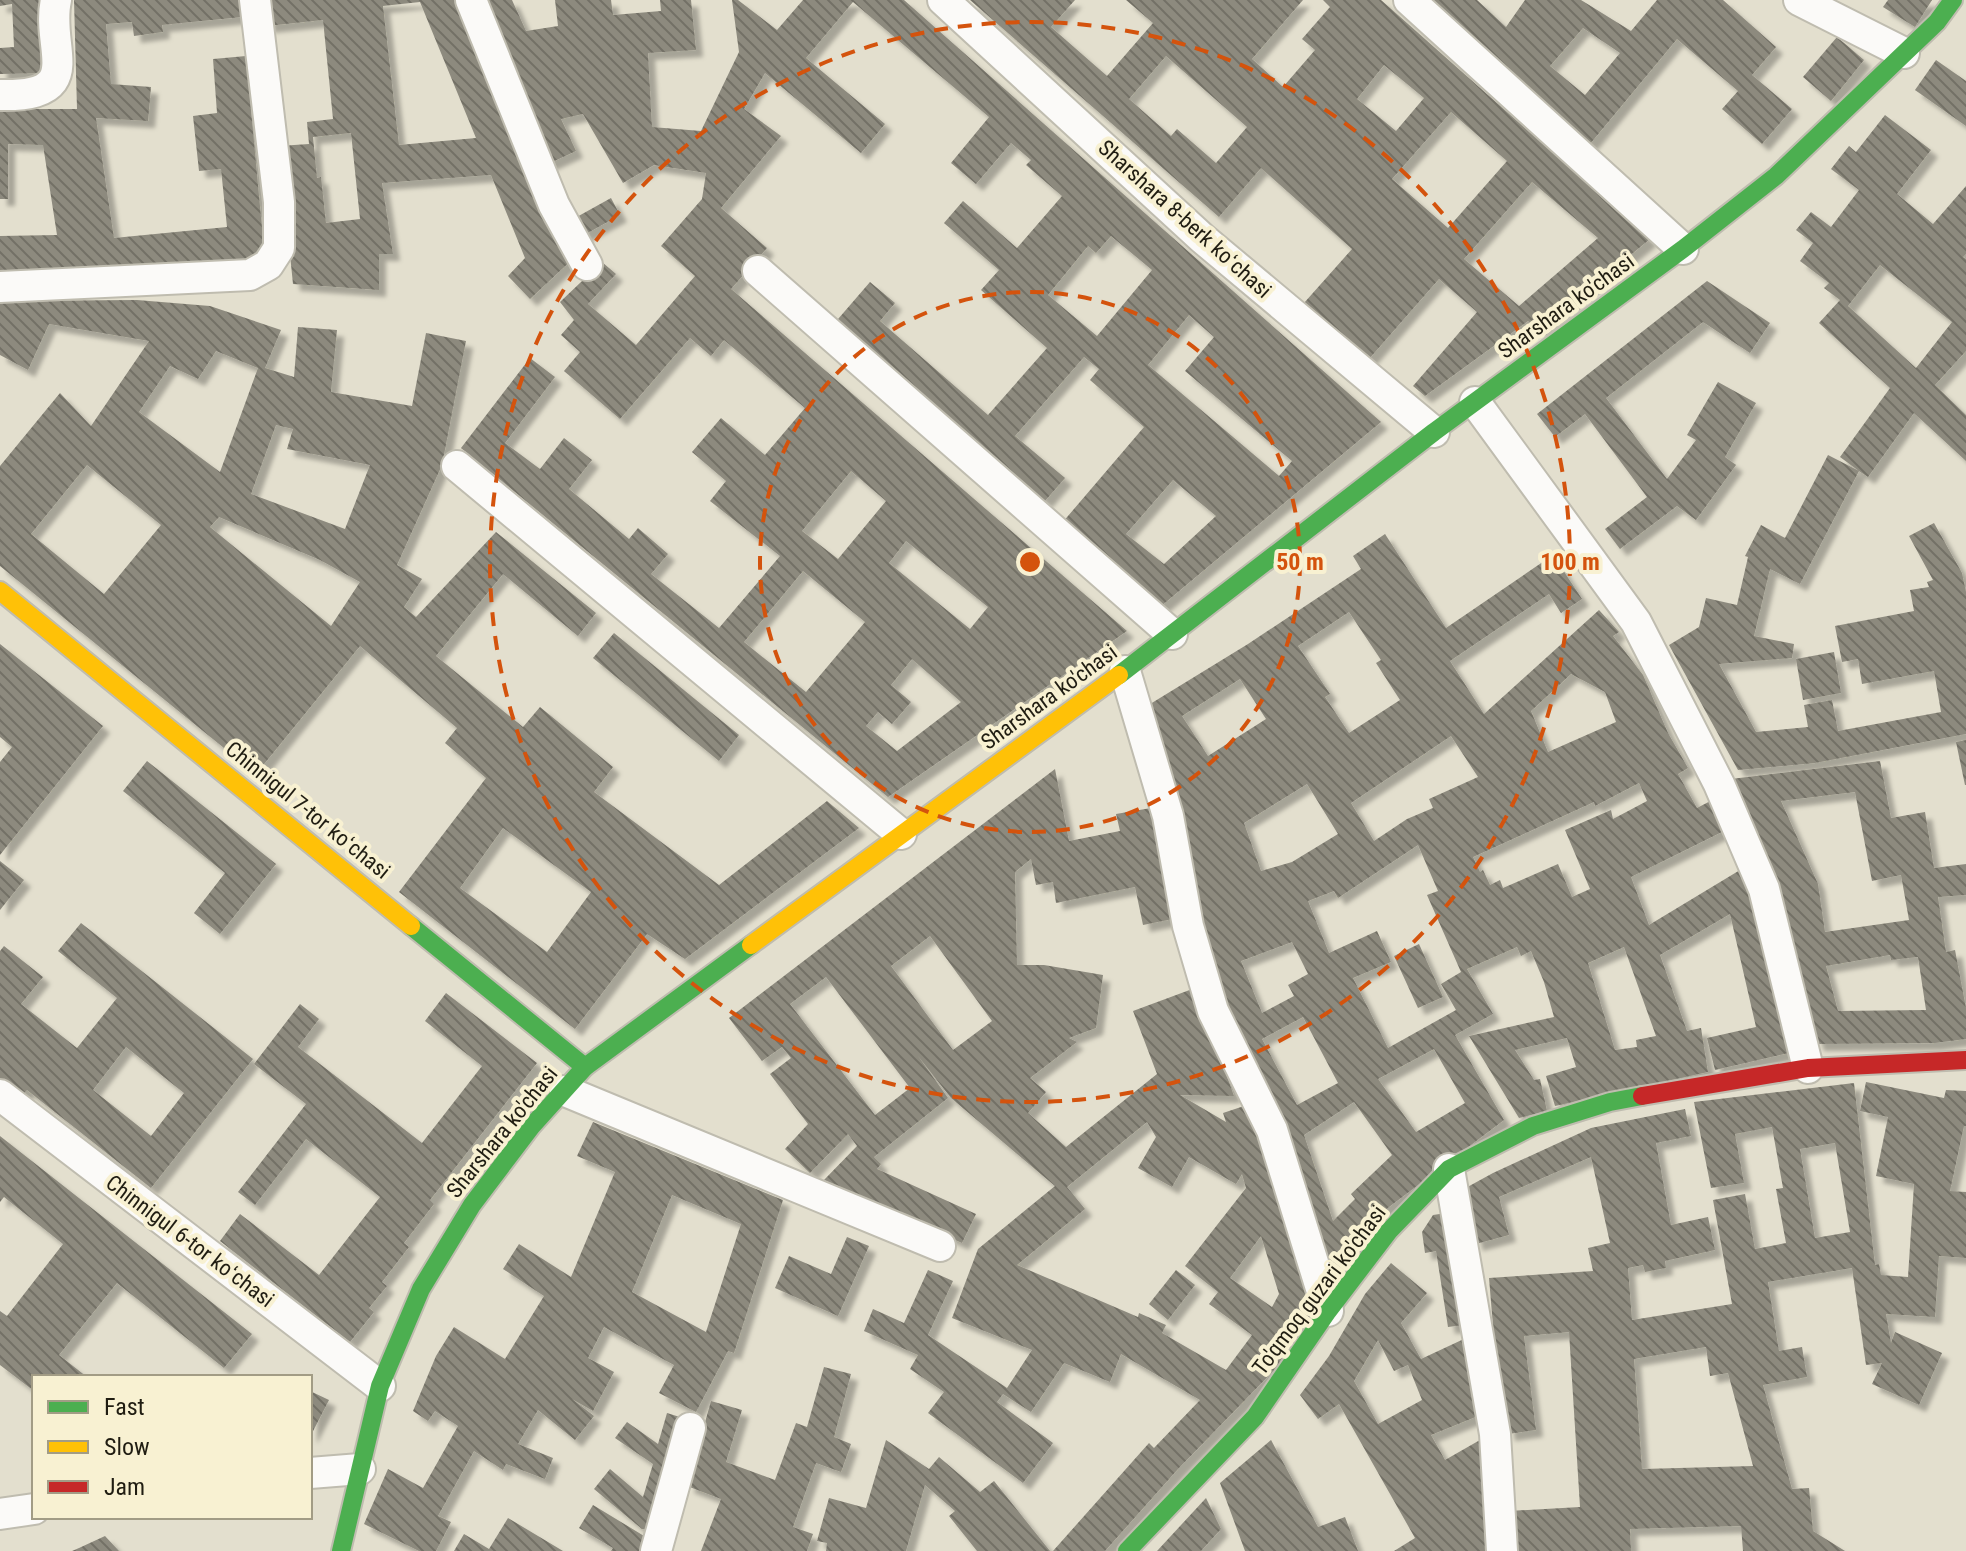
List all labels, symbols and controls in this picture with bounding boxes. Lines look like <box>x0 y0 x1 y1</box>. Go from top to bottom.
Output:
street label: Sharshara 8-berk koʻchasi <box>1094 135 1276 303</box>
street label: Sharshara ko'chasi <box>1493 248 1639 364</box>
centre of rings <box>1016 548 1044 576</box>
text: 50 m <box>1276 548 1324 576</box>
text: 100 m <box>1540 548 1600 576</box>
street label: Sharshara ko'chasi <box>976 639 1122 755</box>
street label: Chinnigul 7-tor koʻchasi <box>221 736 395 884</box>
street label: Sharshara ko'chasi <box>441 1061 563 1203</box>
street label: Chinnigul 6-tor koʻchasi <box>101 1170 279 1312</box>
street label: To'qmoq guzari ko'chasi <box>1247 1200 1391 1380</box>
legend <box>32 1375 312 1519</box>
text: Fast <box>104 1393 145 1421</box>
text: Slow <box>104 1433 150 1461</box>
text: Jam <box>104 1473 145 1501</box>

